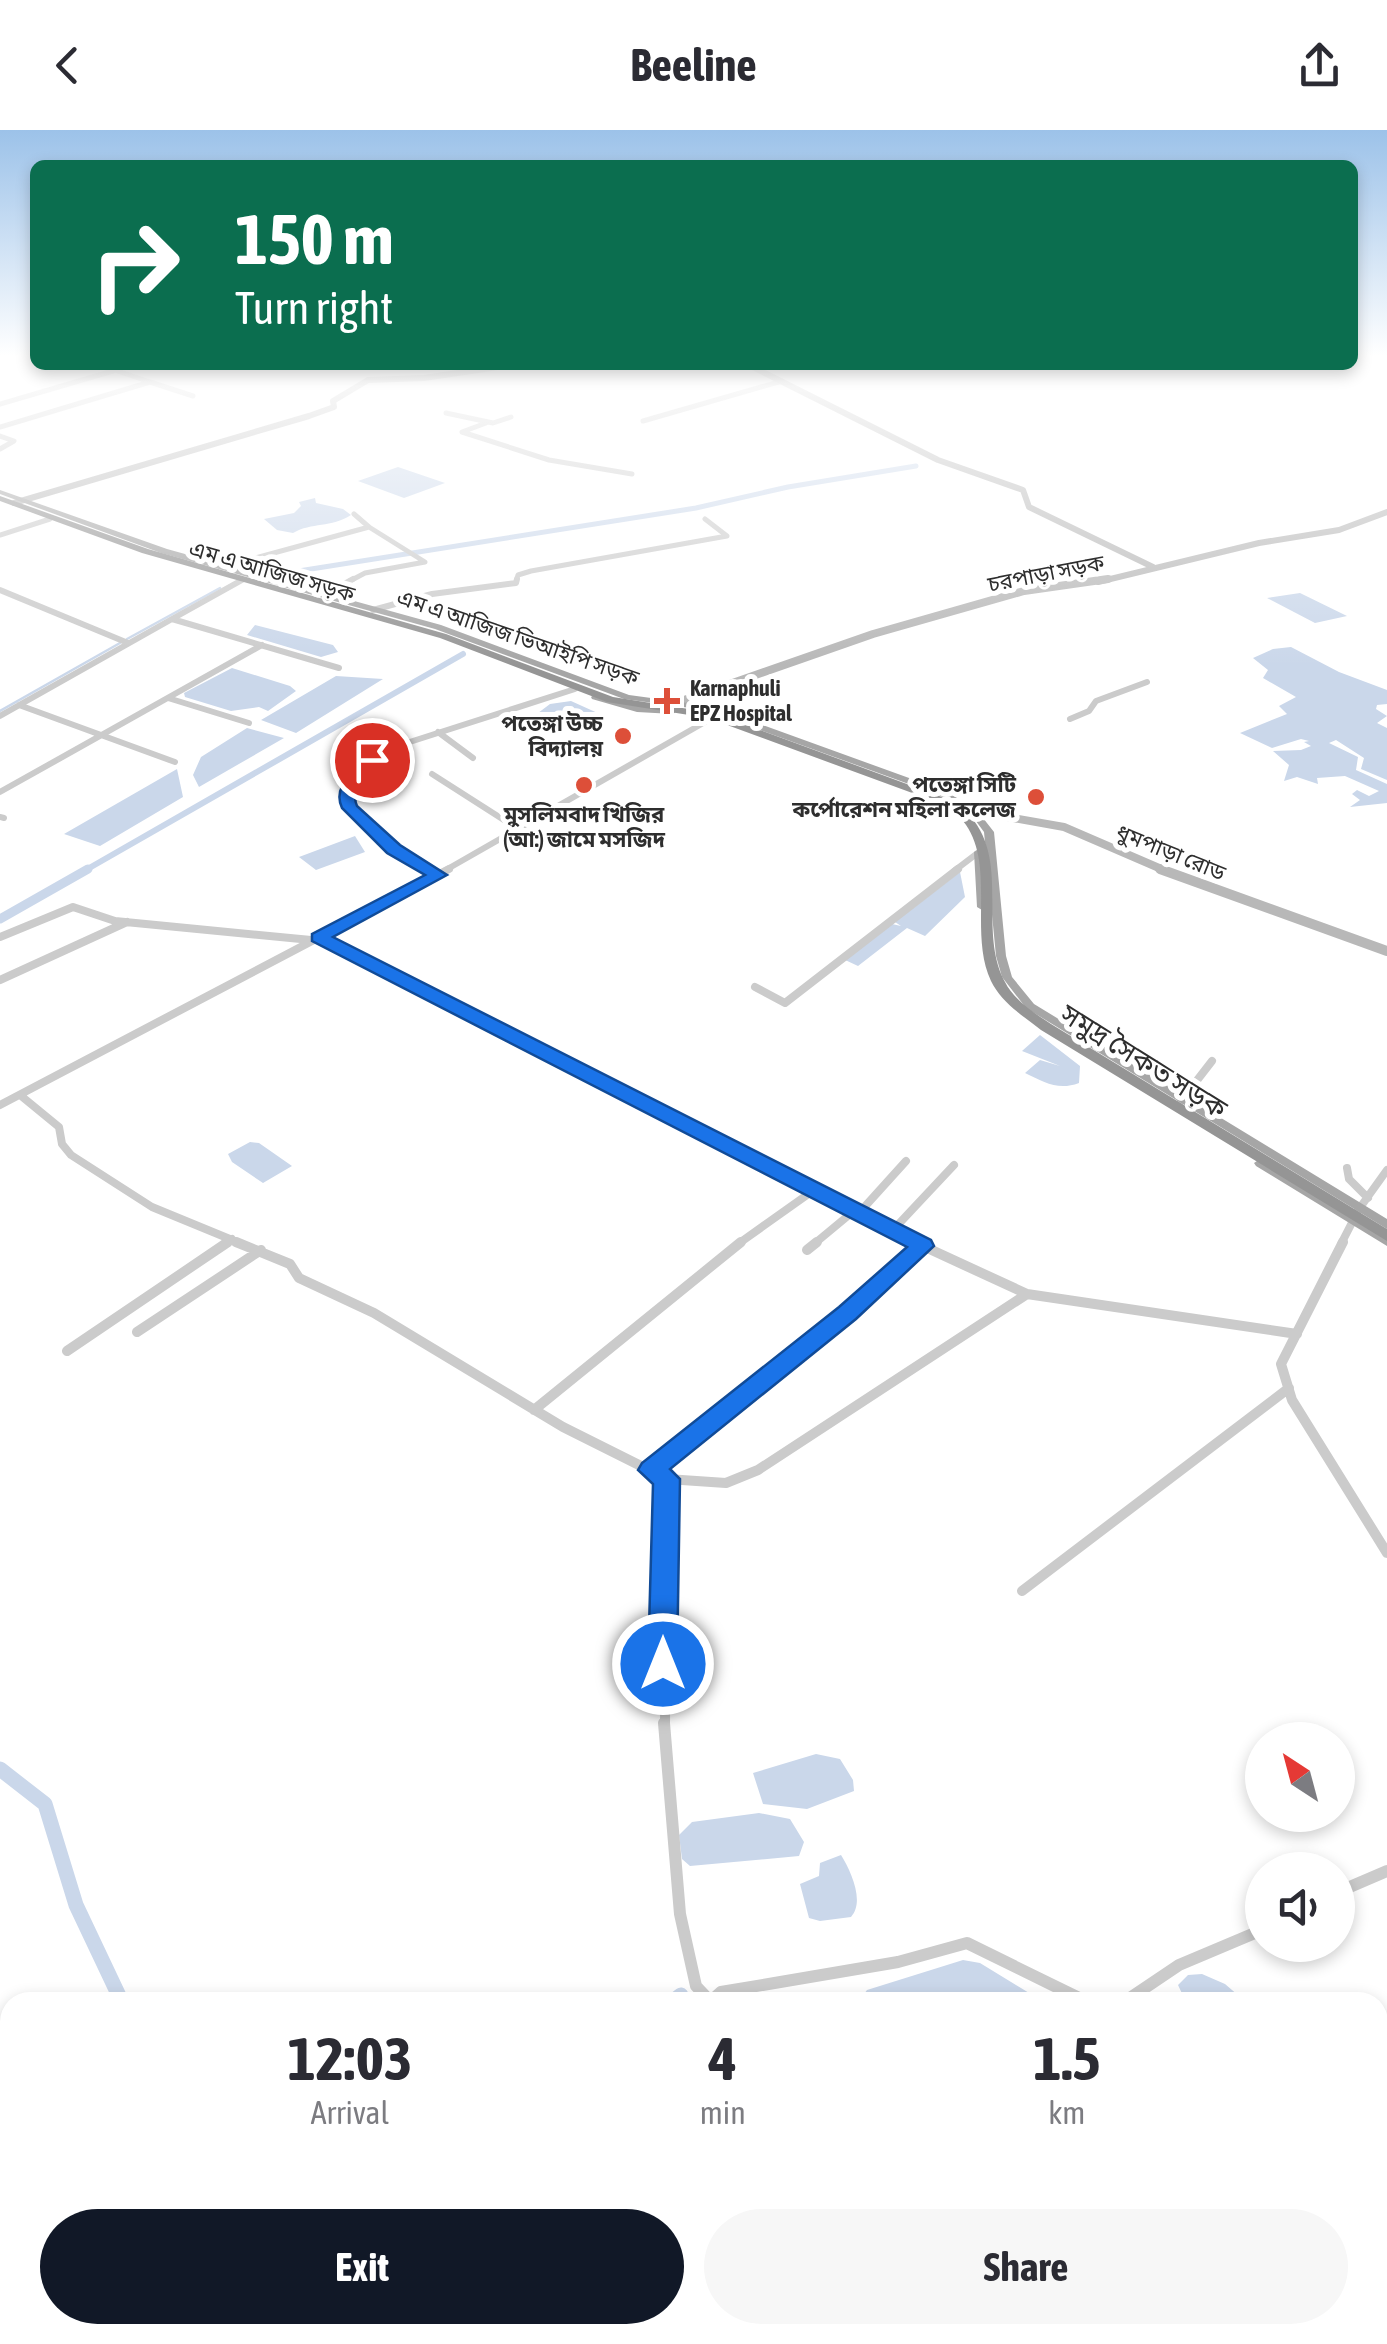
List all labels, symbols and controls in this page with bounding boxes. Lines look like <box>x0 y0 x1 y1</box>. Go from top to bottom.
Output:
icon: back <box>40 38 95 93</box>
icon: share <box>1292 38 1347 93</box>
text: Beeline <box>630 39 757 91</box>
text: 150 m <box>235 199 394 279</box>
icon: right <box>70 200 200 330</box>
text: Turn right <box>235 282 393 334</box>
street label: এম এ আজিজ সড়ক <box>186 535 358 607</box>
street label: চরপাড়া সড়ক <box>985 549 1107 597</box>
street label: এম এ আজিজ ভিআইপি সড়ক <box>394 583 643 691</box>
place label: Karnaphuli EPZ Hospital <box>690 675 793 726</box>
marker: Karnaphuli EPZ Hospital <box>654 688 680 714</box>
place label: পতেঙ্গা উচ্চ বিদ্যালয় <box>501 710 604 761</box>
pin <box>330 718 415 803</box>
marker: পতেঙ্গা উচ্চ বিদ্যালয় <box>612 725 634 747</box>
icon: arrive <box>345 733 400 788</box>
place label: পতেঙ্গা সিটি কর্পোরেশন মহিলা কলেজ <box>791 771 1017 822</box>
marker: মুসলিমবাদ খিজির (আ:) জামে মসজিদ <box>573 774 595 796</box>
marker: পতেঙ্গা সিটি কর্পোরেশন মহিলা কলেজ <box>1025 786 1047 808</box>
place label: মুসলিমবাদ খিজির (আ:) জামে মসজিদ <box>503 801 666 852</box>
street label: ধুমপাড়া রোড <box>1112 818 1230 887</box>
street label: সমুদ্র সৈকত সড়ক <box>1054 997 1233 1126</box>
position arrow <box>611 1612 715 1716</box>
north arrow <box>1245 1722 1355 1832</box>
map controls <box>1245 1722 1355 1962</box>
button: sound <box>1245 1852 1355 1962</box>
text: 12:03 <box>288 2024 412 2093</box>
text: 4 <box>709 2024 737 2093</box>
text: 1.5 <box>1033 2024 1100 2093</box>
text: Arrival <box>311 2094 389 2131</box>
text: min <box>700 2094 746 2131</box>
text: km <box>1048 2094 1085 2131</box>
button: Exit <box>40 2209 684 2324</box>
button: Share <box>704 2209 1348 2324</box>

